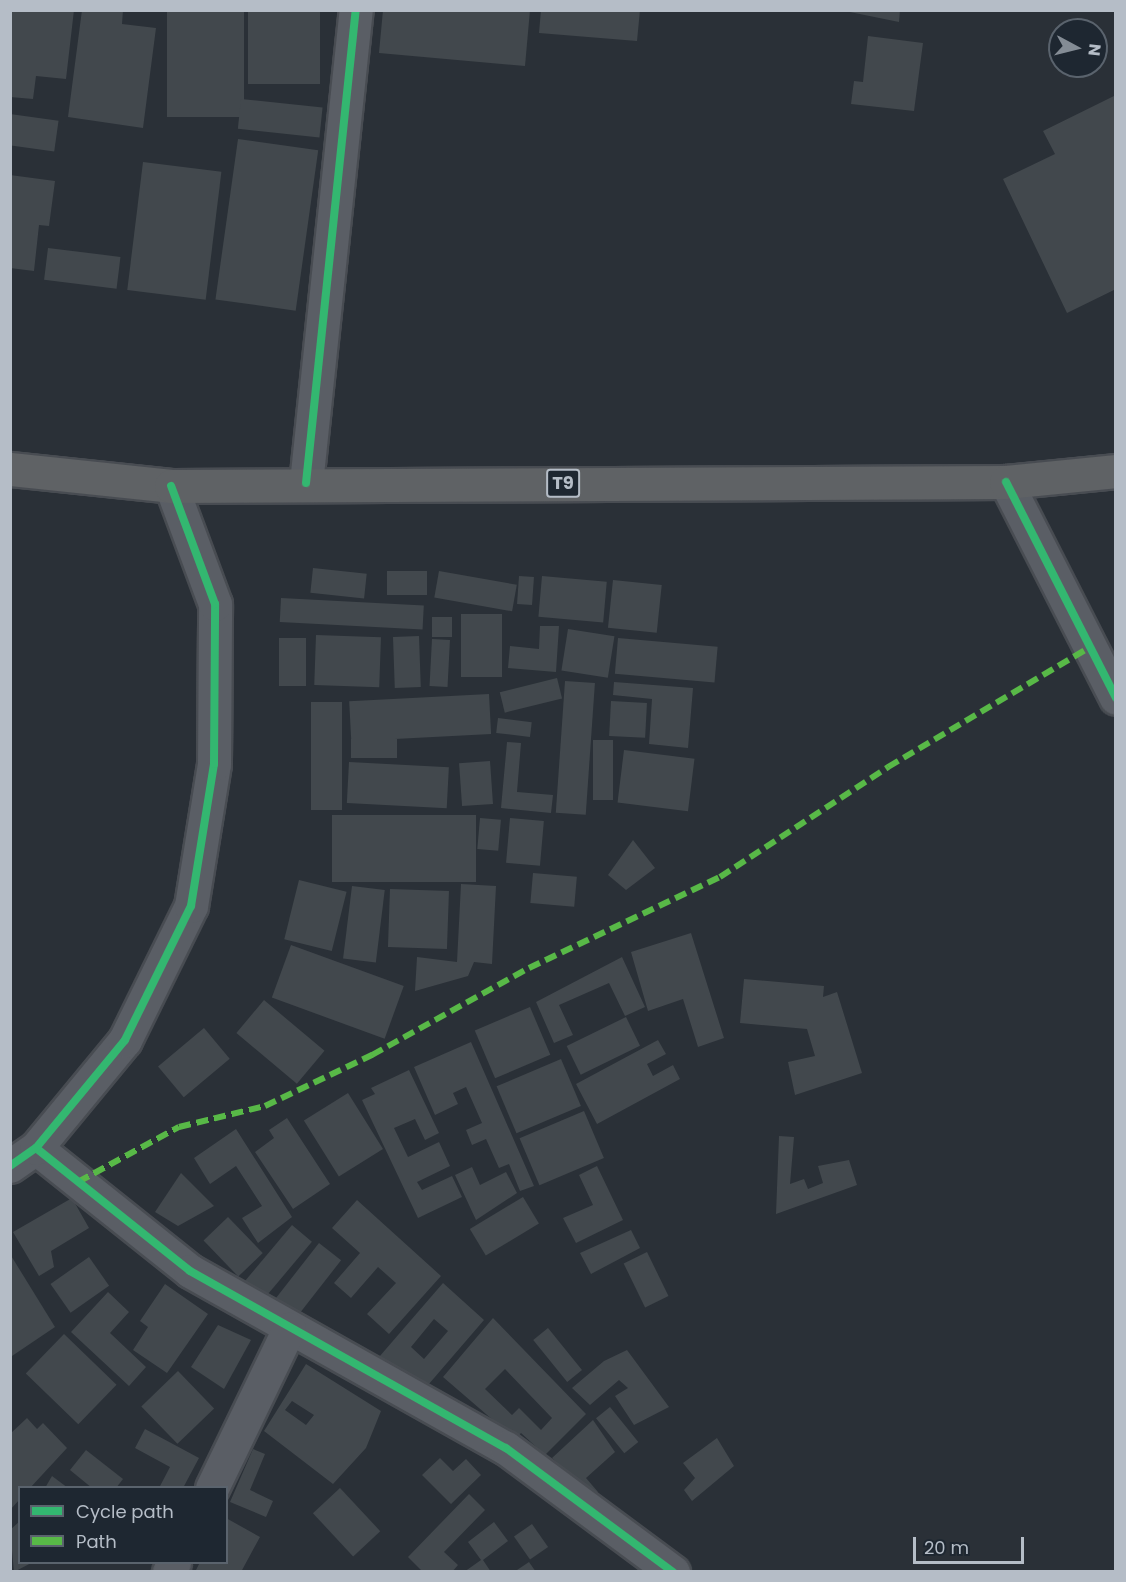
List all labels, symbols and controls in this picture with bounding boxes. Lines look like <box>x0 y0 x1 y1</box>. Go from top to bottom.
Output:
north arrow <box>1048 18 1108 78</box>
text: N <box>1082 43 1107 57</box>
road number: T9 <box>545 468 581 498</box>
legend <box>18 1486 228 1564</box>
text: Cycle path <box>76 1499 174 1524</box>
scale bar <box>916 1525 1027 1563</box>
text: Path <box>76 1529 117 1554</box>
text: 20 m <box>924 1535 969 1560</box>

